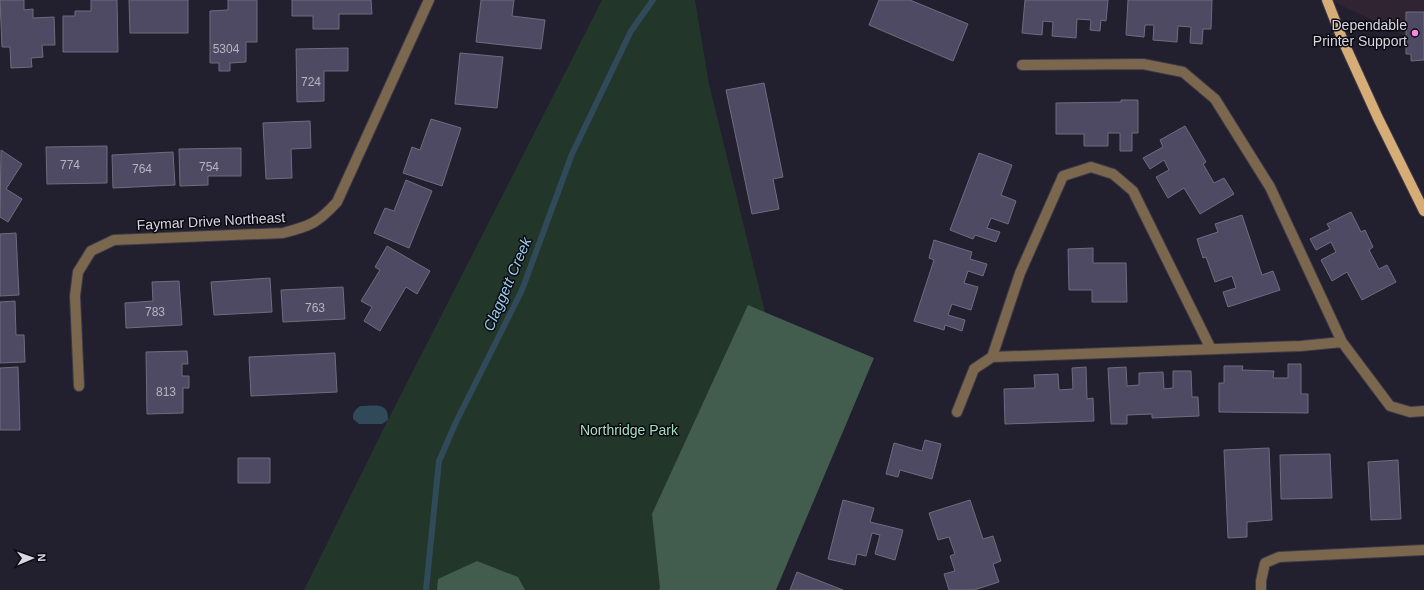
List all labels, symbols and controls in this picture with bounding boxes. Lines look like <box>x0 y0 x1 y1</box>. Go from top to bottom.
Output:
place label: Dependable Printer Support <box>1313 17 1407 49</box>
marker: Dependable Printer Support <box>1410 28 1420 38</box>
house number: 5304 <box>213 42 240 56</box>
house number: 724 <box>301 75 321 89</box>
house number: 774 <box>60 158 80 172</box>
house number: 754 <box>199 160 219 174</box>
house number: 764 <box>132 162 152 176</box>
street label: Faymar Drive Northeast <box>136 209 286 233</box>
water label: Claggett Creek <box>480 233 535 333</box>
house number: 763 <box>305 301 325 315</box>
house number: 783 <box>145 305 165 319</box>
house number: 813 <box>156 385 176 399</box>
park label: Northridge Park <box>580 422 679 438</box>
north arrow <box>12 538 52 578</box>
text: N <box>36 553 48 562</box>

